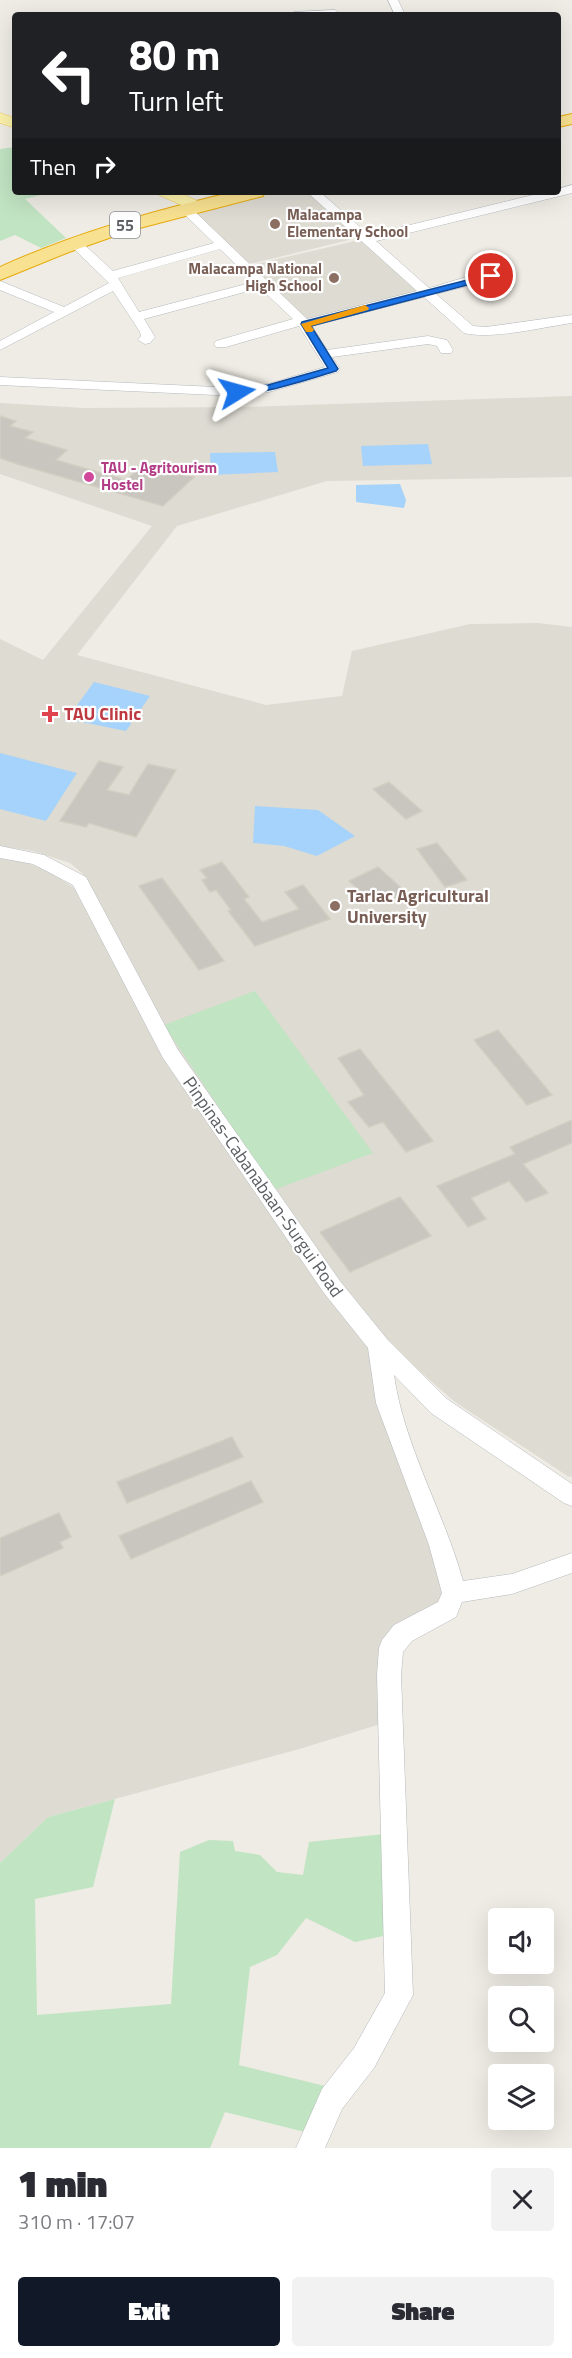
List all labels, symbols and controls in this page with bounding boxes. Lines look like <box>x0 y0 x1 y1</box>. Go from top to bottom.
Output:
text: 80 m <box>129 22 221 86</box>
icon: left <box>30 36 108 114</box>
text: Turn left <box>129 80 223 121</box>
text: Then <box>30 150 76 184</box>
icon: right <box>88 150 121 183</box>
place label: Malacampa Elementary School <box>287 203 408 243</box>
road number: 55 <box>110 212 140 238</box>
marker: Malacampa Elementary School <box>268 217 282 231</box>
pin <box>465 250 516 301</box>
place label: Malacampa National High School <box>188 257 322 297</box>
icon: arrive <box>474 259 507 292</box>
marker: Malacampa National High School <box>327 271 341 285</box>
position arrow <box>205 360 269 424</box>
place label: TAU - Agritourism Hostel <box>101 456 217 496</box>
marker: TAU - Agritourism Hostel <box>82 470 96 484</box>
place label: TAU Clinic <box>64 700 141 727</box>
marker: TAU Clinic <box>41 705 59 723</box>
place label: Tarlac Agricultural University <box>347 882 489 930</box>
marker: Tarlac Agricultural University <box>328 899 342 913</box>
street label: Pinpinas-Cabanabaan-Surgui Road <box>177 1071 350 1303</box>
map controls <box>488 1908 554 2130</box>
button: sound <box>488 1908 554 1974</box>
button: search <box>488 1986 554 2052</box>
button: layers <box>488 2064 554 2130</box>
text: 1 min <box>18 2156 107 2211</box>
button: close <box>491 2168 554 2231</box>
text: 310 m · 17:07 <box>18 2206 135 2237</box>
button: Exit <box>18 2277 280 2346</box>
button: Share <box>292 2277 554 2346</box>

